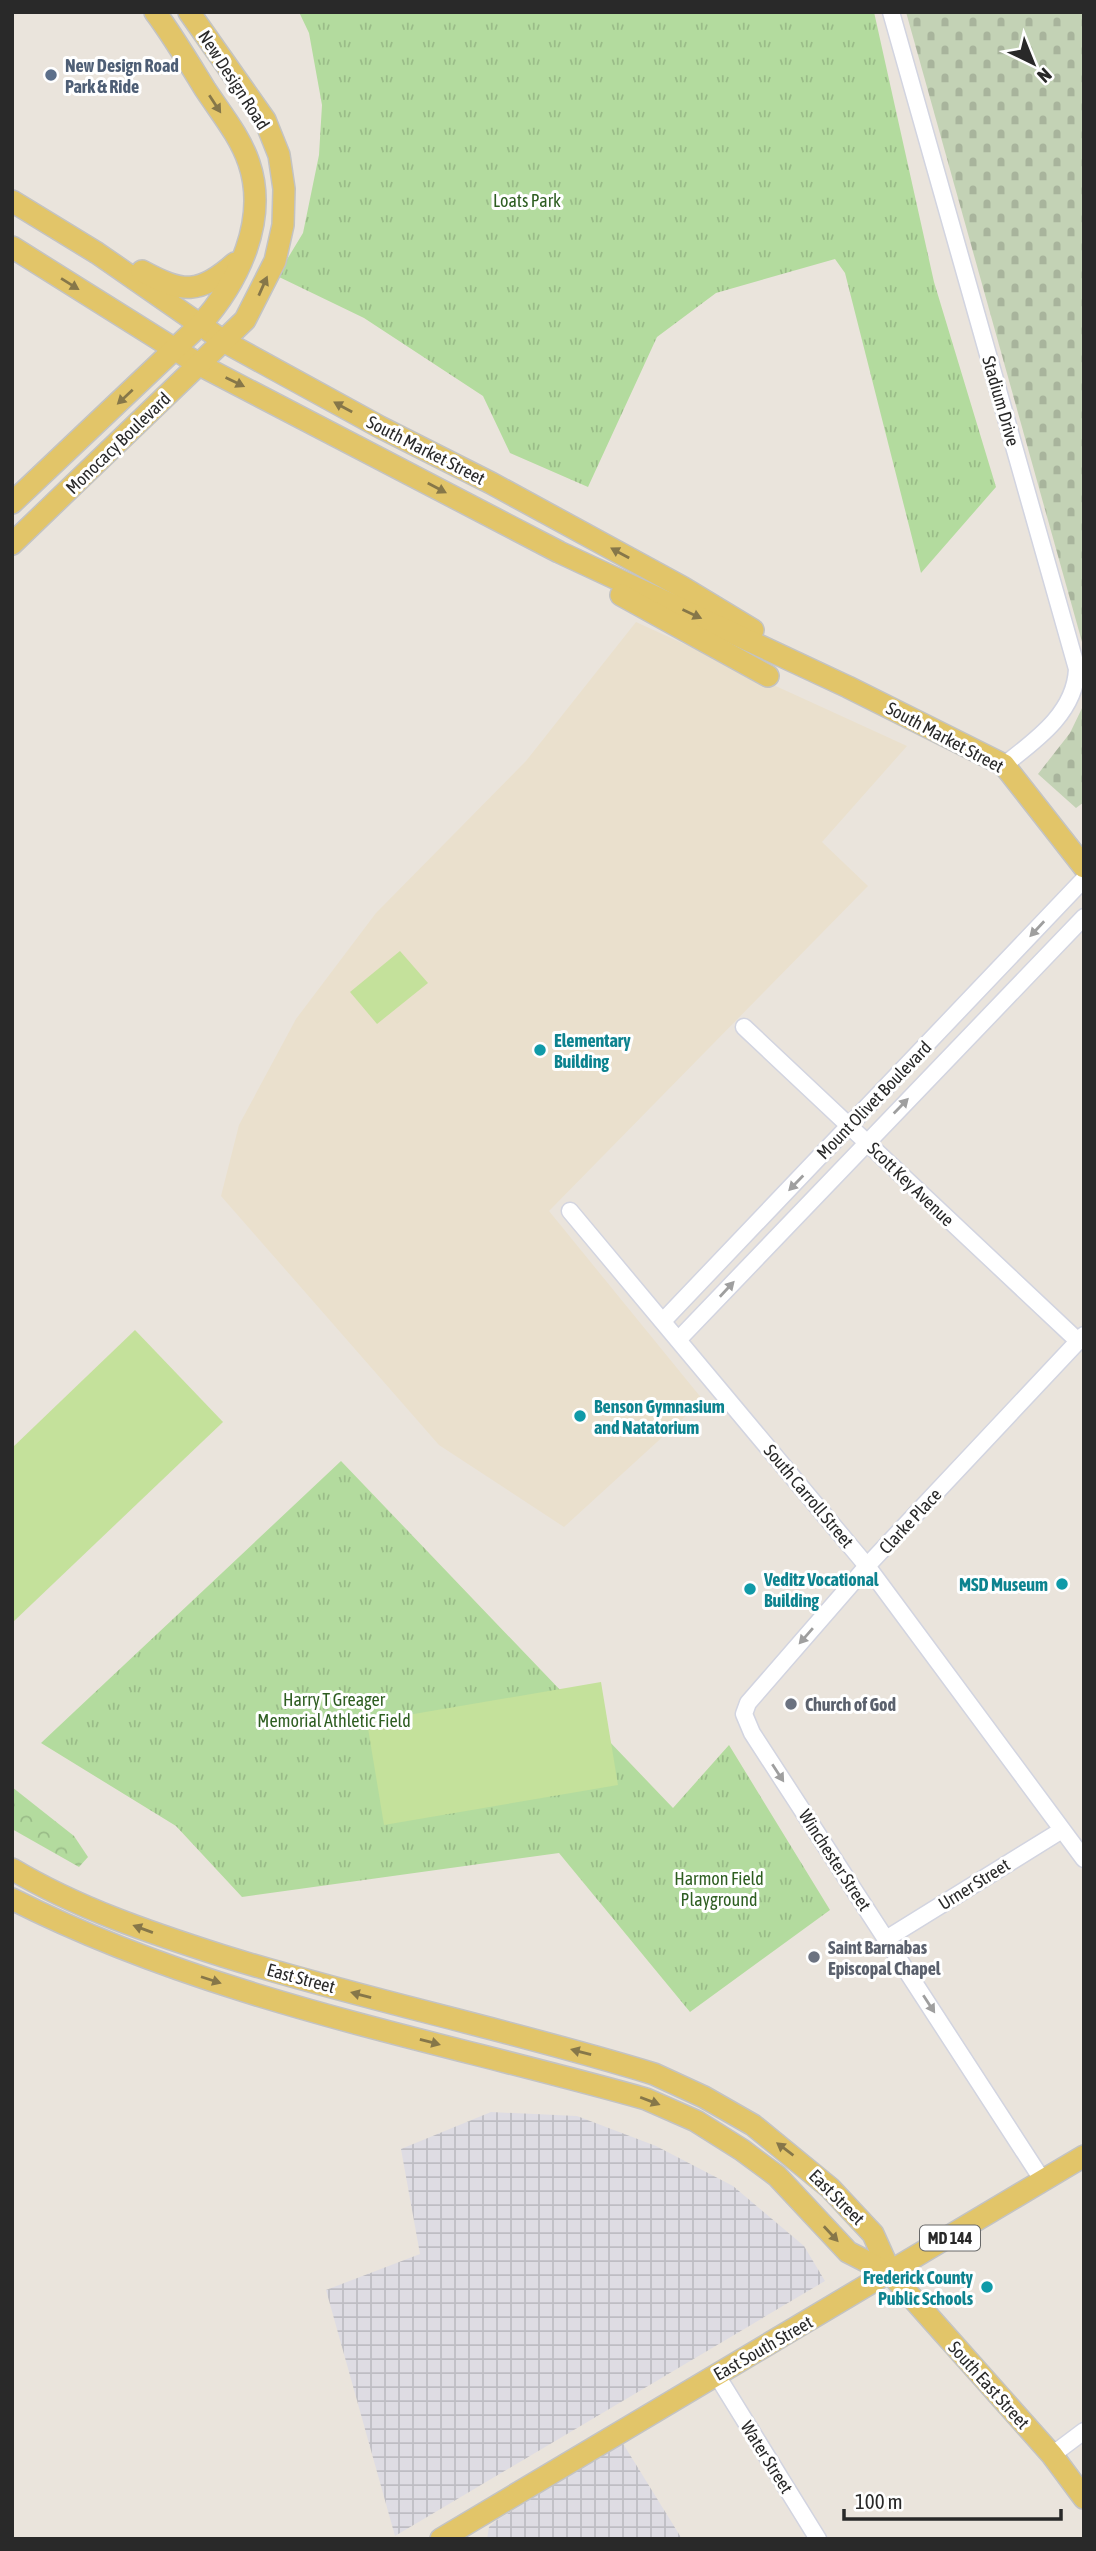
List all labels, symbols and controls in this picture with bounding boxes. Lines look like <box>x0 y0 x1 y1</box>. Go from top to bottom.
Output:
street label: New Design Road <box>194 27 274 133</box>
north arrow <box>998 28 1068 98</box>
place label: New Design Road Park & Ride <box>65 55 179 97</box>
text: N <box>1033 64 1056 87</box>
marker: New Design Road Park & Ride <box>43 67 59 83</box>
one-way arrow <box>208 95 222 113</box>
park label: Loats Park <box>493 190 561 211</box>
one-way arrow <box>258 276 269 297</box>
one-way arrow <box>60 277 80 290</box>
street label: Stadium Drive <box>978 353 1024 449</box>
one-way arrow <box>225 377 245 388</box>
street label: Monocacy Boulevard <box>61 388 175 498</box>
one-way arrow <box>116 389 134 405</box>
one-way arrow <box>334 401 353 413</box>
street label: South Market Street <box>363 411 489 489</box>
one-way arrow <box>427 481 447 493</box>
one-way arrow <box>610 547 629 559</box>
one-way arrow <box>682 609 703 620</box>
street label: South Market Street <box>883 697 1007 777</box>
one-way arrow <box>1029 920 1045 937</box>
place label: Elementary Building <box>554 1030 631 1072</box>
street label: Mount Olivet Boulevard <box>812 1037 936 1163</box>
marker: Elementary Building <box>532 1042 548 1058</box>
one-way arrow <box>892 1098 909 1115</box>
street label: Scott Key Avenue <box>864 1138 958 1230</box>
one-way arrow <box>788 1174 804 1191</box>
one-way arrow <box>719 1281 735 1298</box>
place label: Benson Gymnasium and Natatorium <box>594 1396 725 1438</box>
marker: Benson Gymnasium and Natatorium <box>572 1408 588 1424</box>
street label: South Carroll Street <box>760 1440 858 1552</box>
street label: Clarke Place <box>875 1484 945 1558</box>
place label: Veditz Vocational Building <box>763 1569 879 1611</box>
place label: MSD Museum <box>959 1574 1048 1595</box>
marker: MSD Museum <box>1054 1576 1070 1592</box>
marker: Veditz Vocational Building <box>742 1581 758 1597</box>
one-way arrow <box>799 1627 814 1644</box>
park label: Harry T Greager Memorial Athletic Field <box>257 1689 411 1731</box>
place label: Church of God <box>805 1694 896 1715</box>
marker: Church of God <box>783 1696 799 1712</box>
one-way arrow <box>772 1763 785 1782</box>
street label: Winchester Street <box>795 1806 875 1914</box>
street label: Urner Street <box>934 1854 1014 1914</box>
park label: Harmon Field Playground <box>674 1868 764 1910</box>
one-way arrow <box>133 1923 154 1934</box>
place label: Saint Barnabas Episcopal Chapel <box>828 1937 941 1979</box>
marker: Saint Barnabas Episcopal Chapel <box>806 1949 822 1965</box>
street label: East Street <box>265 1959 337 1997</box>
one-way arrow <box>201 1975 222 1986</box>
one-way arrow <box>350 1989 372 2000</box>
one-way arrow <box>922 1995 935 2014</box>
one-way arrow <box>419 2037 441 2048</box>
one-way arrow <box>570 2046 592 2057</box>
one-way arrow <box>639 2096 660 2107</box>
one-way arrow <box>776 2142 794 2156</box>
street label: East Street <box>805 2165 869 2229</box>
one-way arrow <box>823 2225 840 2242</box>
road number: MD 144 <box>920 2226 980 2250</box>
place label: Frederick County Public Schools <box>863 2267 974 2309</box>
marker: Frederick County Public Schools <box>979 2279 995 2295</box>
street label: East South Street <box>710 2311 816 2385</box>
street label: South East Street <box>944 2337 1034 2433</box>
street label: Water Street <box>737 2417 797 2497</box>
scale bar <box>844 2478 1061 2522</box>
text: 100 m <box>855 2489 903 2513</box>

